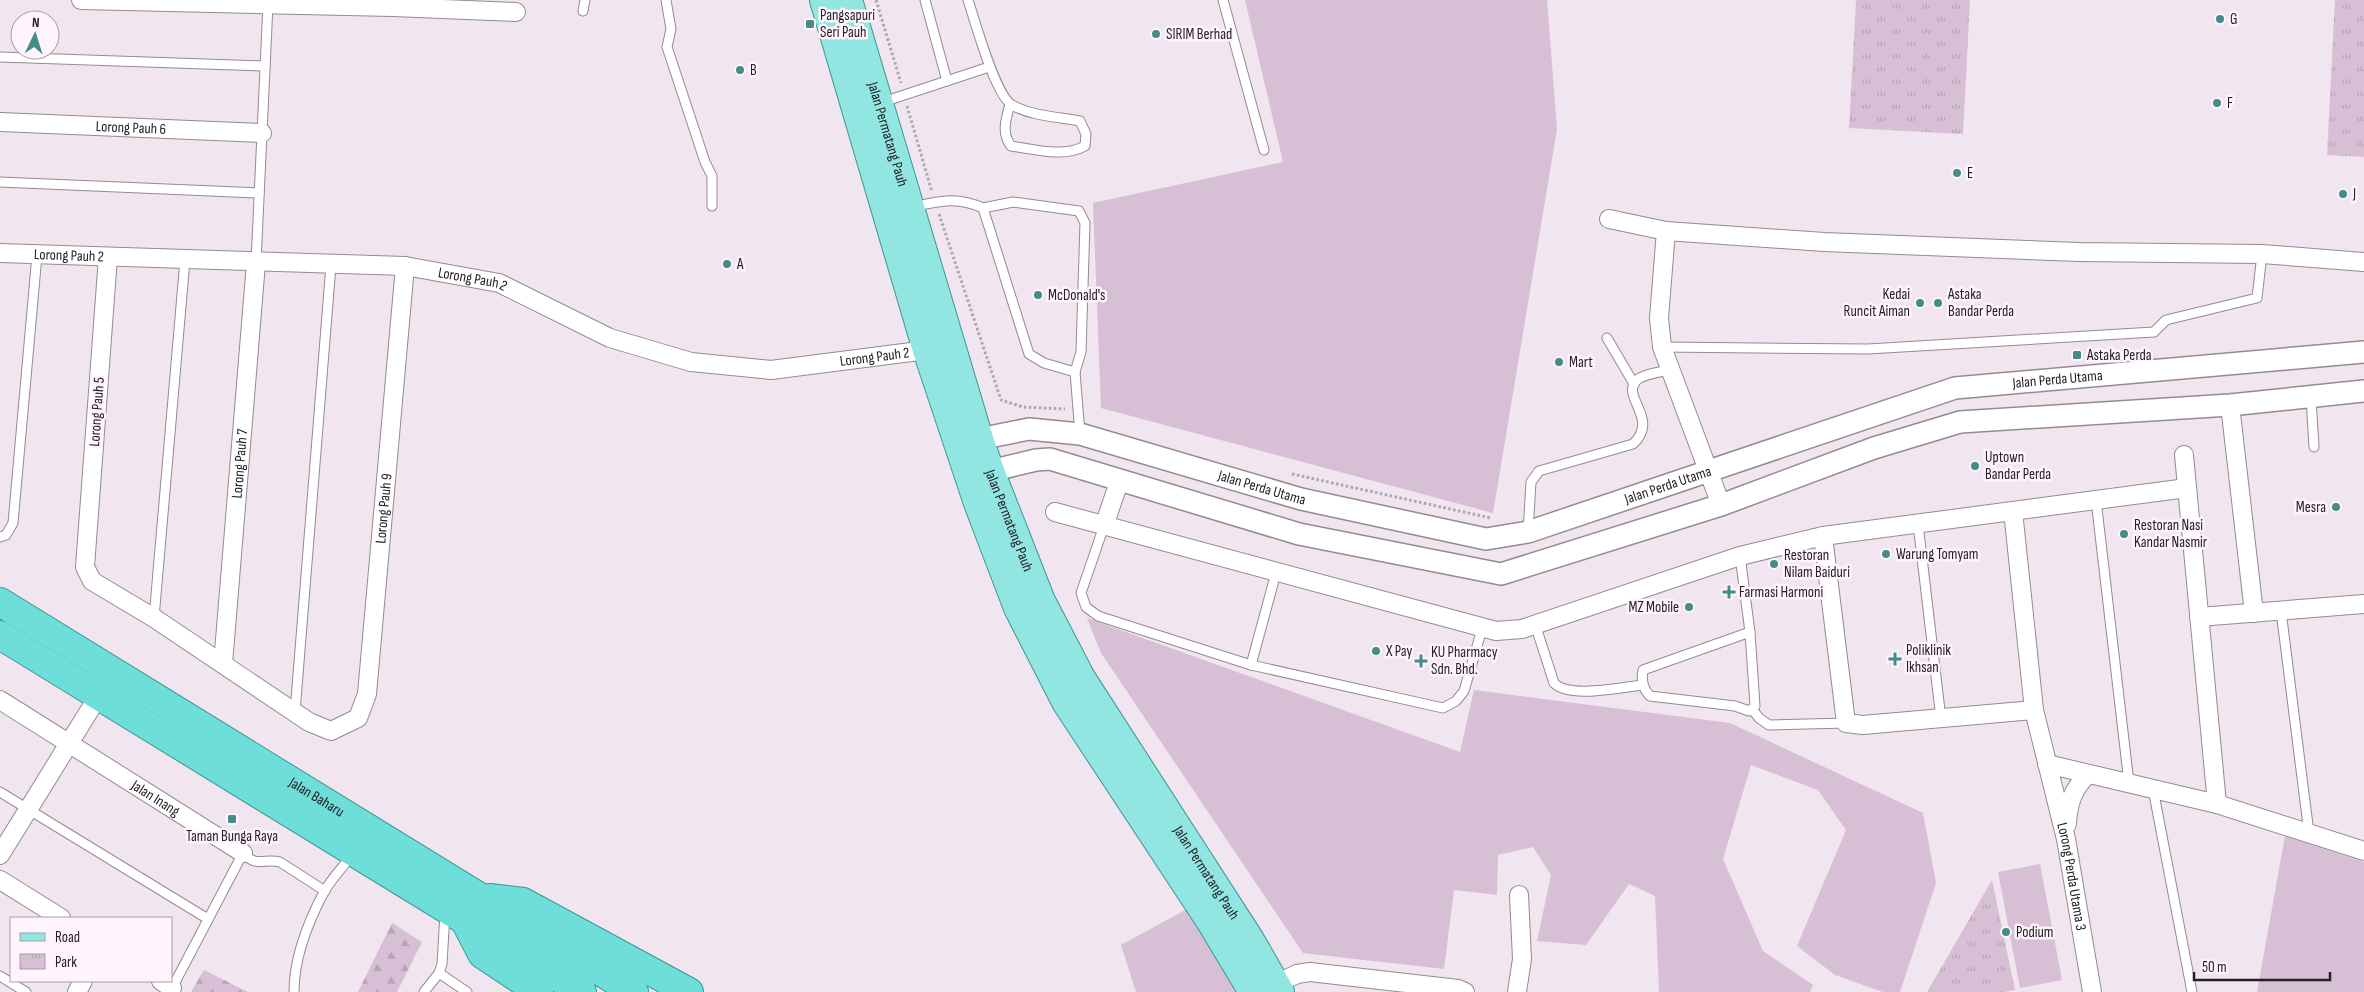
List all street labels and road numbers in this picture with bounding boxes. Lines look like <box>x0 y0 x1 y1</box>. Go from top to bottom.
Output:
street label: Jalan Permatang Pauh <box>863 79 913 189</box>
street label: Lorong Pauh 6 <box>95 117 166 138</box>
street label: Lorong Pauh 2 <box>34 245 104 266</box>
street label: Lorong Pauh 2 <box>437 263 511 295</box>
street label: Lorong Pauh 2 <box>839 343 911 371</box>
street label: Jalan Perda Utama <box>2011 366 2104 392</box>
street label: Lorong Pauh 5 <box>85 377 109 447</box>
street label: Lorong Pauh 7 <box>227 428 252 499</box>
street label: Jalan Perda Utama <box>1621 461 1714 509</box>
street label: Jalan Perda Utama <box>1215 465 1308 509</box>
street label: Jalan Permatang Pauh <box>980 466 1038 574</box>
street label: Lorong Pauh 9 <box>371 473 396 544</box>
street label: Jalan Baharu <box>285 772 348 821</box>
street label: Jalan Inang <box>127 775 184 820</box>
street label: Lorong Perda Utama 3 <box>2053 820 2091 932</box>
street label: Jalan Permatang Pauh <box>1169 821 1244 923</box>

